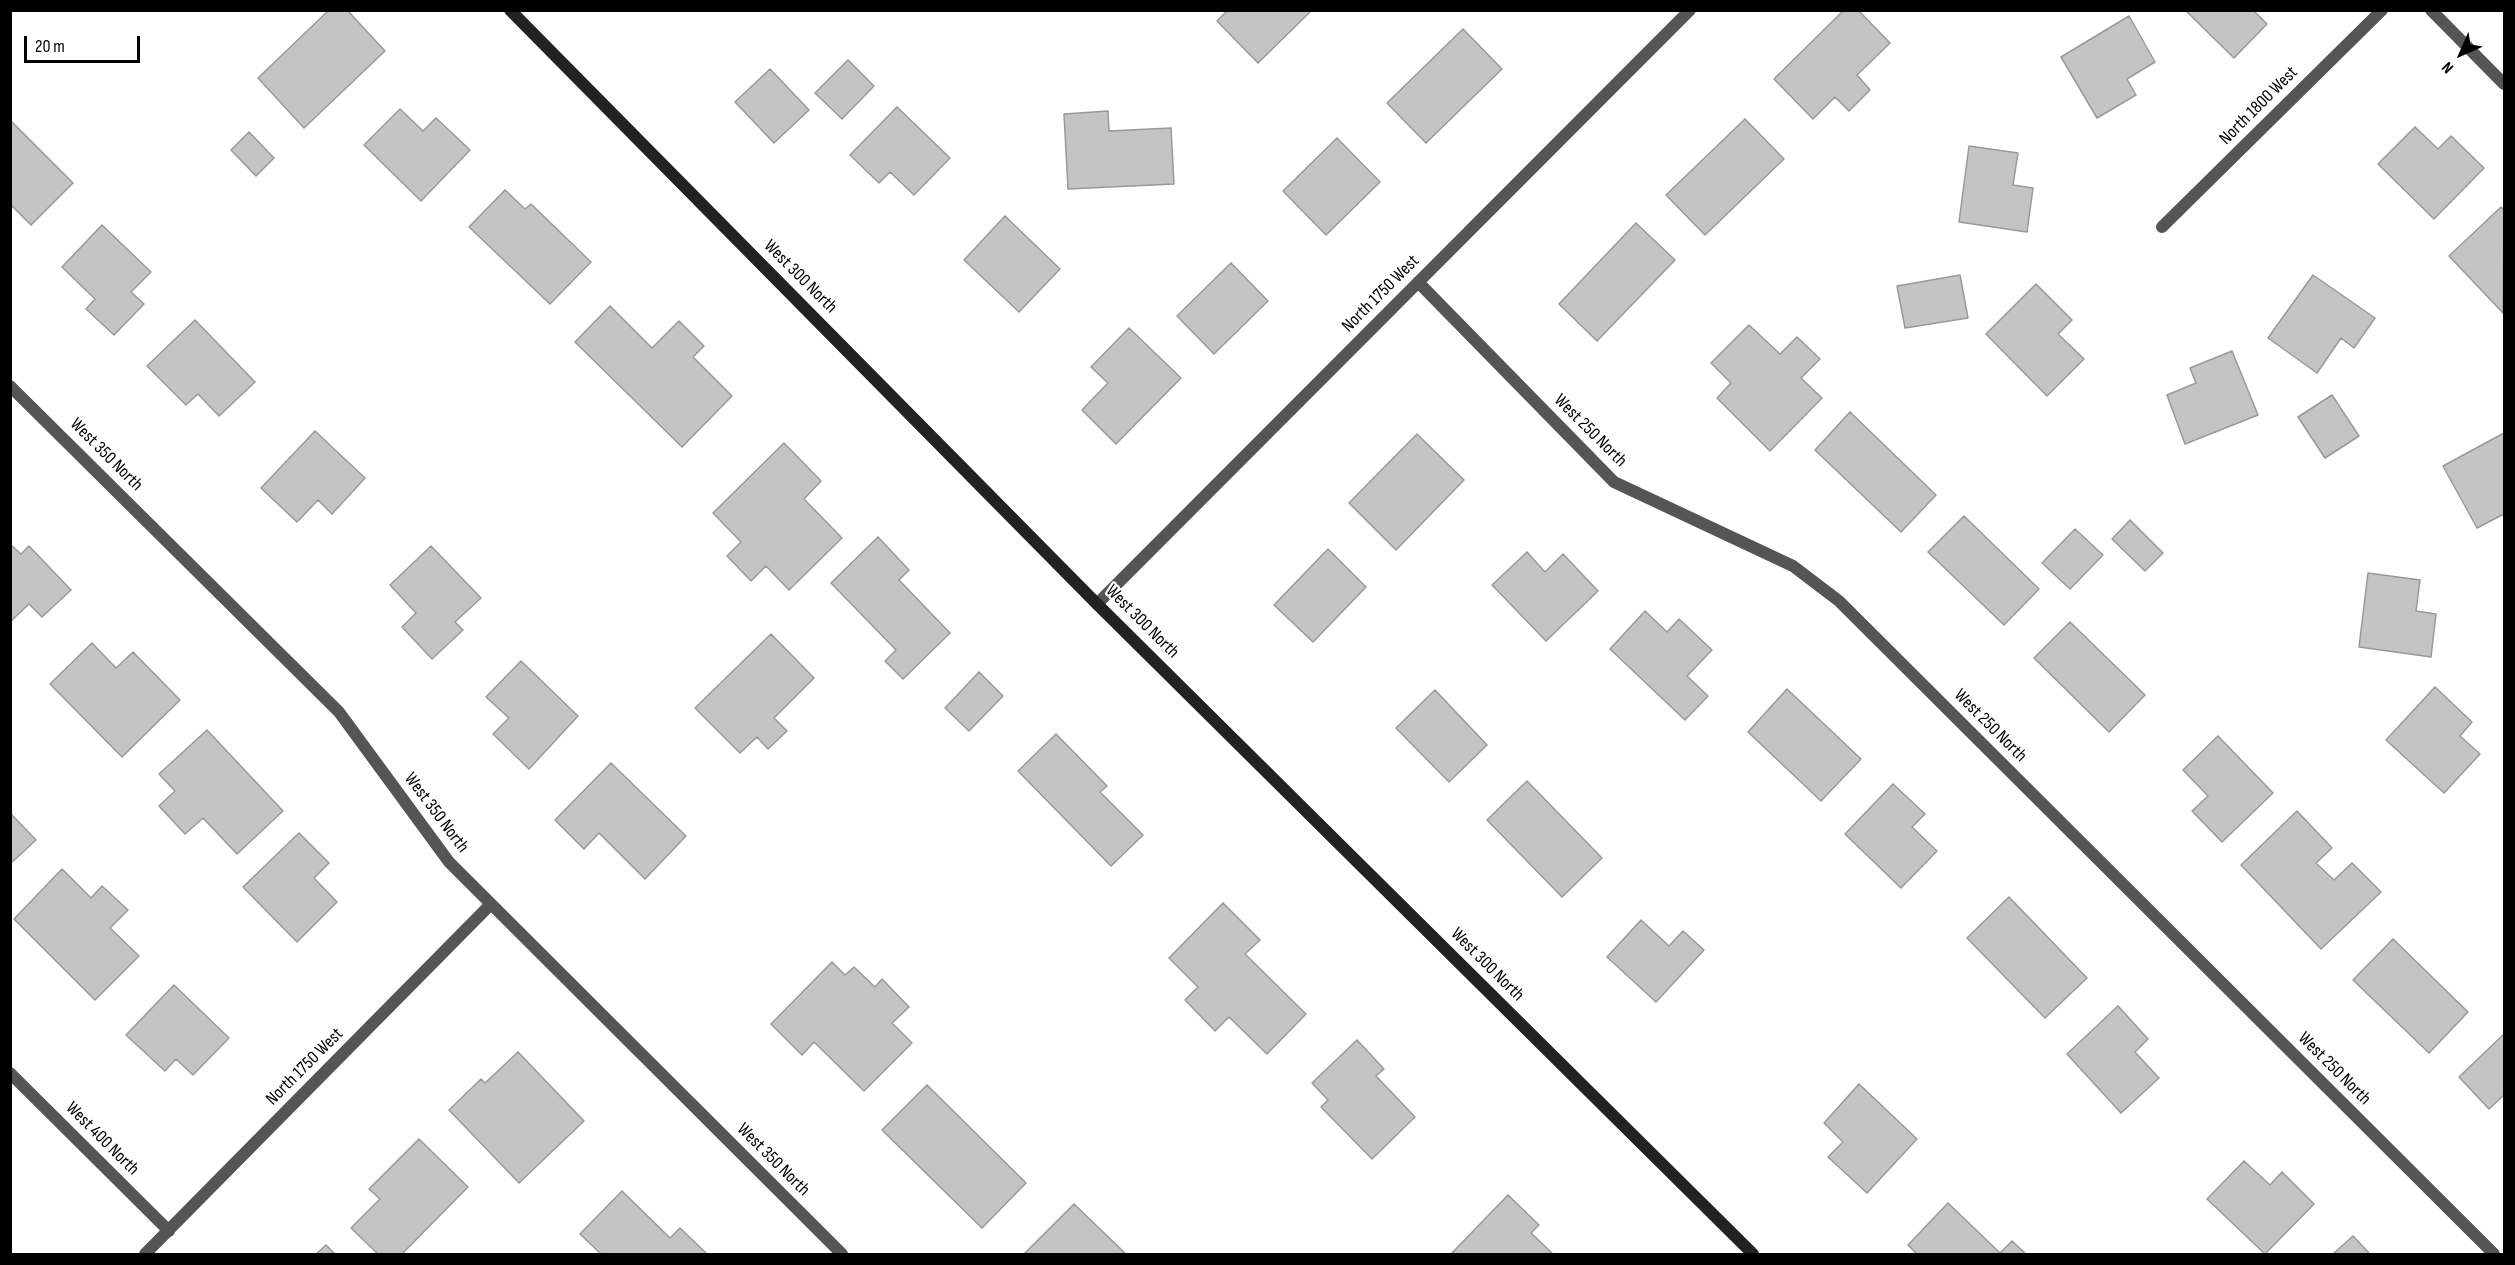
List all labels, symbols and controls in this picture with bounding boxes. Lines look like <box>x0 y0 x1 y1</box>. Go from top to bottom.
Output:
scale bar <box>27 24 142 62</box>
north arrow <box>2431 24 2491 84</box>
text: 20 m <box>35 36 65 57</box>
text: N <box>2438 57 2458 77</box>
street label: North 1800 West <box>2215 62 2303 150</box>
street label: West 300 North <box>759 236 841 318</box>
street label: North 1750 West <box>1338 251 1424 337</box>
street label: West 250 North <box>1549 390 1631 472</box>
street label: West 350 North <box>65 414 147 496</box>
street label: West 300 North <box>1101 581 1183 663</box>
street label: West 250 North <box>1949 685 2031 767</box>
street label: West 350 North <box>399 769 473 857</box>
street label: West 300 North <box>1446 924 1528 1006</box>
street label: North 1750 West <box>262 1024 348 1110</box>
street label: West 250 North <box>2293 1028 2375 1110</box>
street label: West 400 North <box>61 1098 143 1180</box>
street label: West 350 North <box>732 1119 814 1201</box>

